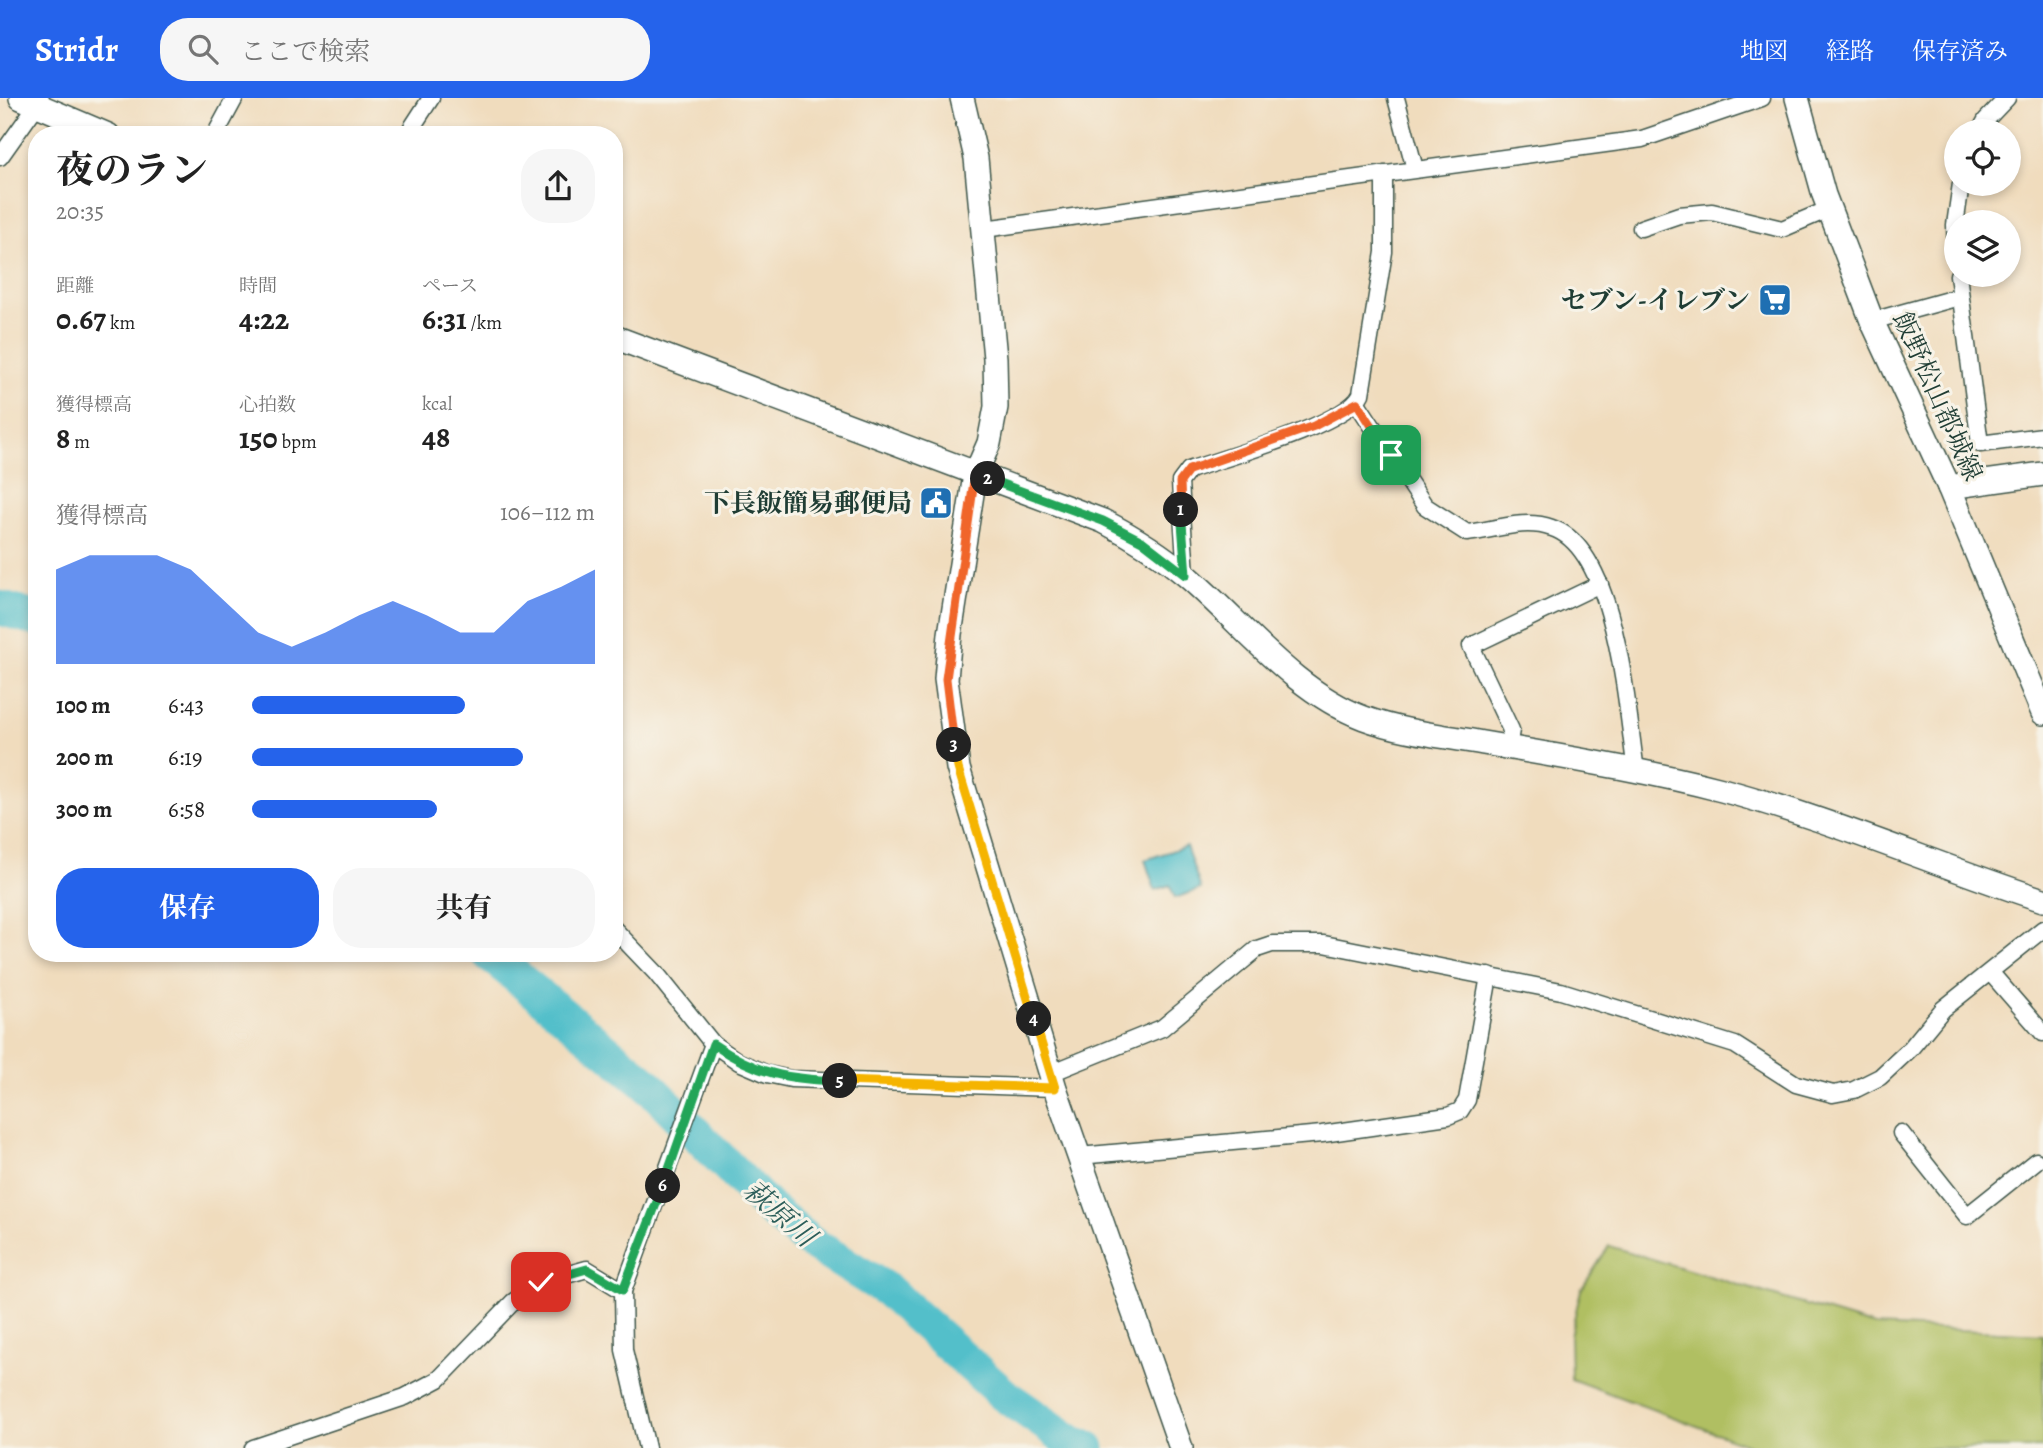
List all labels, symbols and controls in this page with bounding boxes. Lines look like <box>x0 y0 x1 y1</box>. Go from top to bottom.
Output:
search box <box>160 18 650 81</box>
text: Stridr <box>35 27 118 72</box>
icon: search <box>184 30 222 68</box>
text: ここで検索 <box>240 34 370 69</box>
text: 地図 <box>1740 35 1788 67</box>
text: 経路 <box>1826 35 1874 67</box>
text: 保存済み <box>1912 35 2008 67</box>
map controls <box>1944 119 2021 287</box>
button: locate <box>1944 119 2021 196</box>
text: 夜のラン <box>56 144 208 196</box>
button: share <box>521 149 595 223</box>
text: 20:35 <box>56 196 104 227</box>
button: layers <box>1944 210 2021 287</box>
text: 距離 <box>56 273 94 299</box>
text: 時間 <box>239 273 277 299</box>
text: ペース <box>422 273 478 299</box>
supermarket icon: セブン-イレブン <box>1756 281 1794 319</box>
place label: セブン-イレブン <box>1561 283 1750 318</box>
text: 0.67 <box>56 299 106 339</box>
text: 4:22 <box>239 299 289 339</box>
text: 6:31 <box>422 299 467 339</box>
street label: 飯野松山都城線 <box>1885 306 1991 486</box>
text: km <box>106 310 135 336</box>
text: /km <box>467 310 502 336</box>
text: kcal <box>422 391 452 417</box>
text: 獲得標高 <box>56 392 132 418</box>
text: 心拍数 <box>239 392 296 418</box>
text: 48 <box>422 417 451 457</box>
text: 8 <box>56 418 70 458</box>
text: 150 <box>239 418 278 458</box>
pin <box>1361 425 1421 485</box>
text: m <box>70 429 90 455</box>
text: bpm <box>278 429 317 455</box>
icon: arrive <box>1372 436 1410 474</box>
pin: 2 <box>970 462 1006 496</box>
text: 2 <box>983 465 992 491</box>
public building icon: 下長飯簡易郵便局 <box>917 484 955 522</box>
place label: 下長飯簡易郵便局 <box>704 486 912 521</box>
pin: 1 <box>1164 492 1198 528</box>
text: 1 <box>1177 496 1184 522</box>
text: 106–112 m <box>500 497 595 528</box>
text: 獲得標高 <box>56 500 148 531</box>
text: 100 m <box>56 690 111 721</box>
text: 6:43 <box>168 690 204 721</box>
pin: 3 <box>936 728 972 762</box>
text: 3 <box>949 731 958 757</box>
text: 200 m <box>56 742 114 773</box>
text: 6:19 <box>168 742 202 773</box>
text: 300 m <box>56 794 112 825</box>
text: 6:58 <box>168 794 205 825</box>
button: 保存 <box>56 868 319 948</box>
button: 共有 <box>333 868 595 948</box>
pin: 4 <box>1016 1002 1052 1037</box>
text: 4 <box>1029 1005 1038 1031</box>
pin: 5 <box>822 1063 858 1098</box>
text: 5 <box>835 1067 844 1093</box>
pin: 6 <box>646 1168 680 1204</box>
text: 6 <box>658 1172 667 1198</box>
water label: 萩原川 <box>735 1172 826 1258</box>
pin <box>511 1252 571 1312</box>
icon: check <box>522 1263 560 1301</box>

